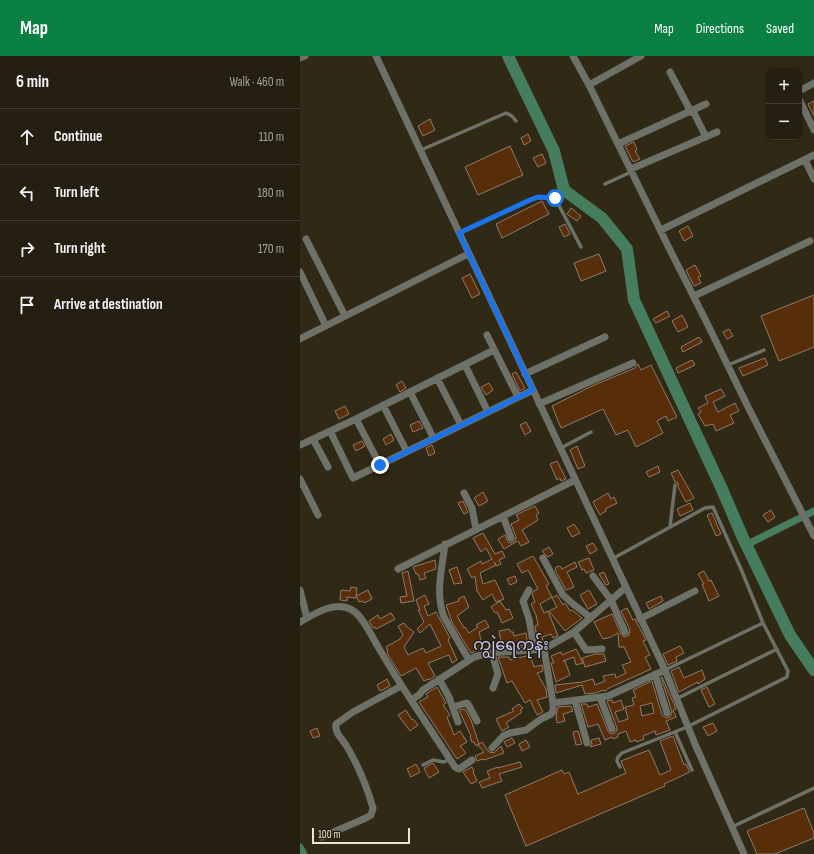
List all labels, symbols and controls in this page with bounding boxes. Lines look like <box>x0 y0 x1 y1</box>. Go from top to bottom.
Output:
text: Map <box>20 17 48 40</box>
text: Map <box>654 20 674 37</box>
text: Directions <box>696 20 744 37</box>
text: Saved <box>766 20 794 37</box>
map controls <box>766 68 802 140</box>
button: + <box>766 68 802 104</box>
text: 6 min <box>16 72 49 92</box>
text: Walk · 460 m <box>229 74 284 90</box>
button: − <box>766 104 802 140</box>
icon: ahead <box>16 126 38 148</box>
text: Continue <box>54 127 103 146</box>
text: 110 m <box>259 129 284 145</box>
icon: left <box>16 182 38 204</box>
text: Turn left <box>54 183 99 202</box>
text: 180 m <box>258 185 284 201</box>
route start <box>546 189 564 207</box>
icon: right <box>16 238 38 260</box>
text: Turn right <box>54 239 106 258</box>
text: 170 m <box>258 241 284 257</box>
icon: arrive <box>16 294 38 316</box>
text: Arrive at destination <box>54 295 163 314</box>
route end <box>371 456 389 474</box>
district label: ကျွဲရေကုန်း <box>473 633 549 660</box>
scale bar <box>312 826 410 845</box>
text: 100 m <box>318 828 340 841</box>

